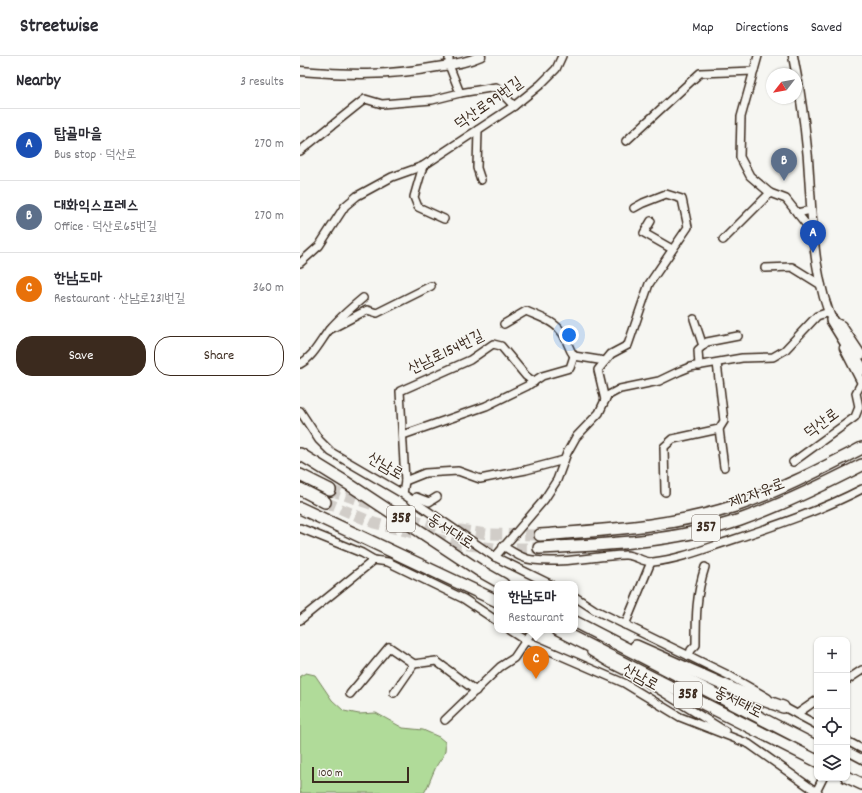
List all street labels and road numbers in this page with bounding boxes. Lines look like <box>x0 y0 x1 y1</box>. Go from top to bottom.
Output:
street label: 덕산로99번길 <box>450 72 528 136</box>
street label: 산남로154번길 <box>404 325 488 381</box>
street label: 덕산로 <box>800 403 844 445</box>
street label: 산남로 <box>363 447 407 487</box>
street label: 제2자유로 <box>726 473 788 515</box>
road number: 358 <box>387 506 415 532</box>
street label: 동서대로 <box>422 508 478 556</box>
road number: 357 <box>692 515 720 541</box>
street label: 산남로 <box>618 659 662 697</box>
street label: 동서대로 <box>710 681 766 725</box>
road number: 358 <box>674 682 702 708</box>

